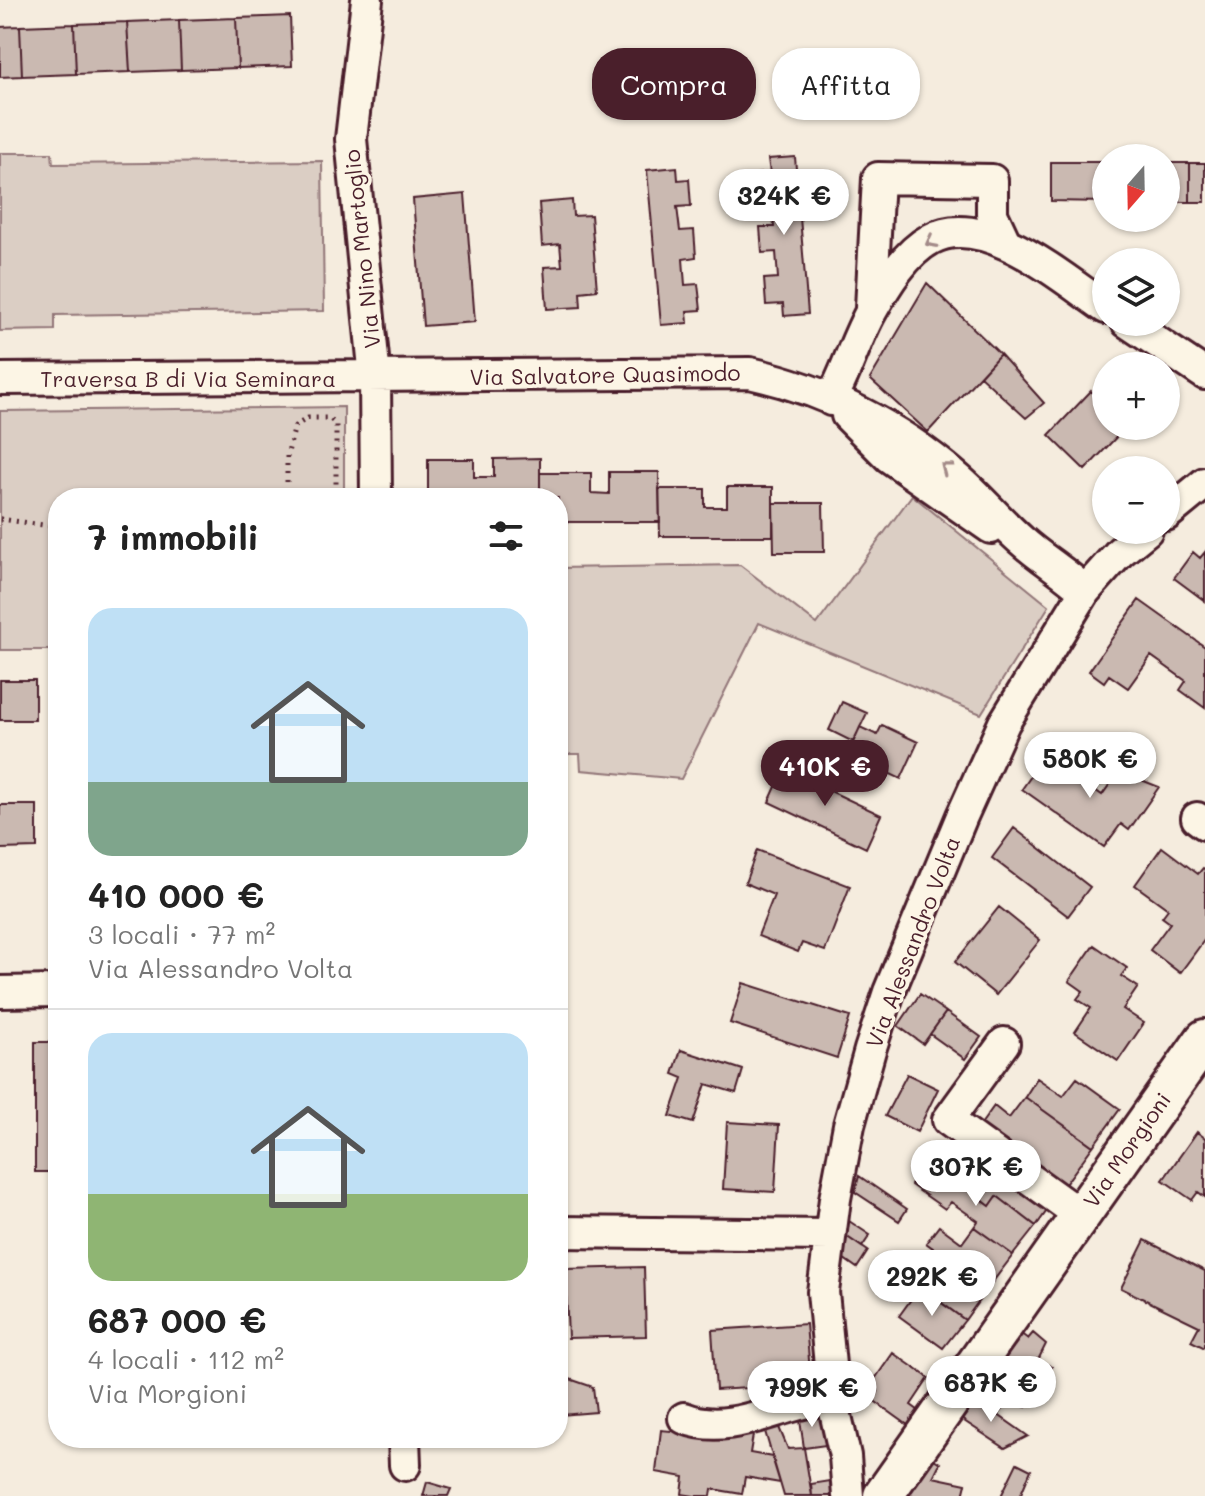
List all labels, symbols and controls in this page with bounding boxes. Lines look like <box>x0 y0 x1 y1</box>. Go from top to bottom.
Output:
chip: Compra <box>592 48 756 120</box>
chip: Affitta <box>772 48 920 120</box>
north arrow <box>1092 144 1180 232</box>
map controls <box>1092 144 1180 544</box>
street label: Via Nino Martoglio <box>337 148 386 350</box>
pin: 324K € <box>719 169 849 237</box>
text: 324K € <box>737 178 831 212</box>
one-way arrow <box>925 232 939 247</box>
button: layers <box>1092 248 1180 336</box>
button: + <box>1092 352 1180 440</box>
street label: Via Salvatore Quasimodo <box>469 358 741 391</box>
street label: Traversa B di Via Seminara <box>40 364 336 393</box>
button: − <box>1092 456 1180 544</box>
one-way arrow <box>940 464 955 478</box>
text: 7 immobili <box>88 514 259 559</box>
icon: filters <box>484 514 528 558</box>
icon: home <box>236 660 380 804</box>
pin: 580K € <box>1025 732 1155 800</box>
pin: 410K € <box>760 740 890 808</box>
text: 580K € <box>1042 741 1138 775</box>
text: 410K € <box>779 749 871 783</box>
street label: Via Alessandro Volta <box>859 832 966 1052</box>
text: 410 000 € <box>88 872 264 917</box>
text: 3 locali · 77 m² <box>88 917 275 951</box>
text: Via Alessandro Volta <box>88 951 353 985</box>
icon: home <box>236 1085 380 1229</box>
street label: Via Morgioni <box>1076 1086 1177 1213</box>
pin: 307K € <box>911 1140 1041 1208</box>
text: 307K € <box>929 1149 1023 1183</box>
pin: 292K € <box>867 1250 997 1318</box>
text: 292K € <box>886 1259 978 1293</box>
text: 687 000 € <box>88 1297 266 1342</box>
text: 4 locali · 112 m² <box>88 1342 284 1376</box>
pin: 687K € <box>926 1356 1056 1424</box>
pin: 799K € <box>747 1361 877 1429</box>
text: 687K € <box>944 1365 1038 1399</box>
text: 799K € <box>765 1370 859 1404</box>
text: Via Morgioni <box>88 1376 247 1410</box>

